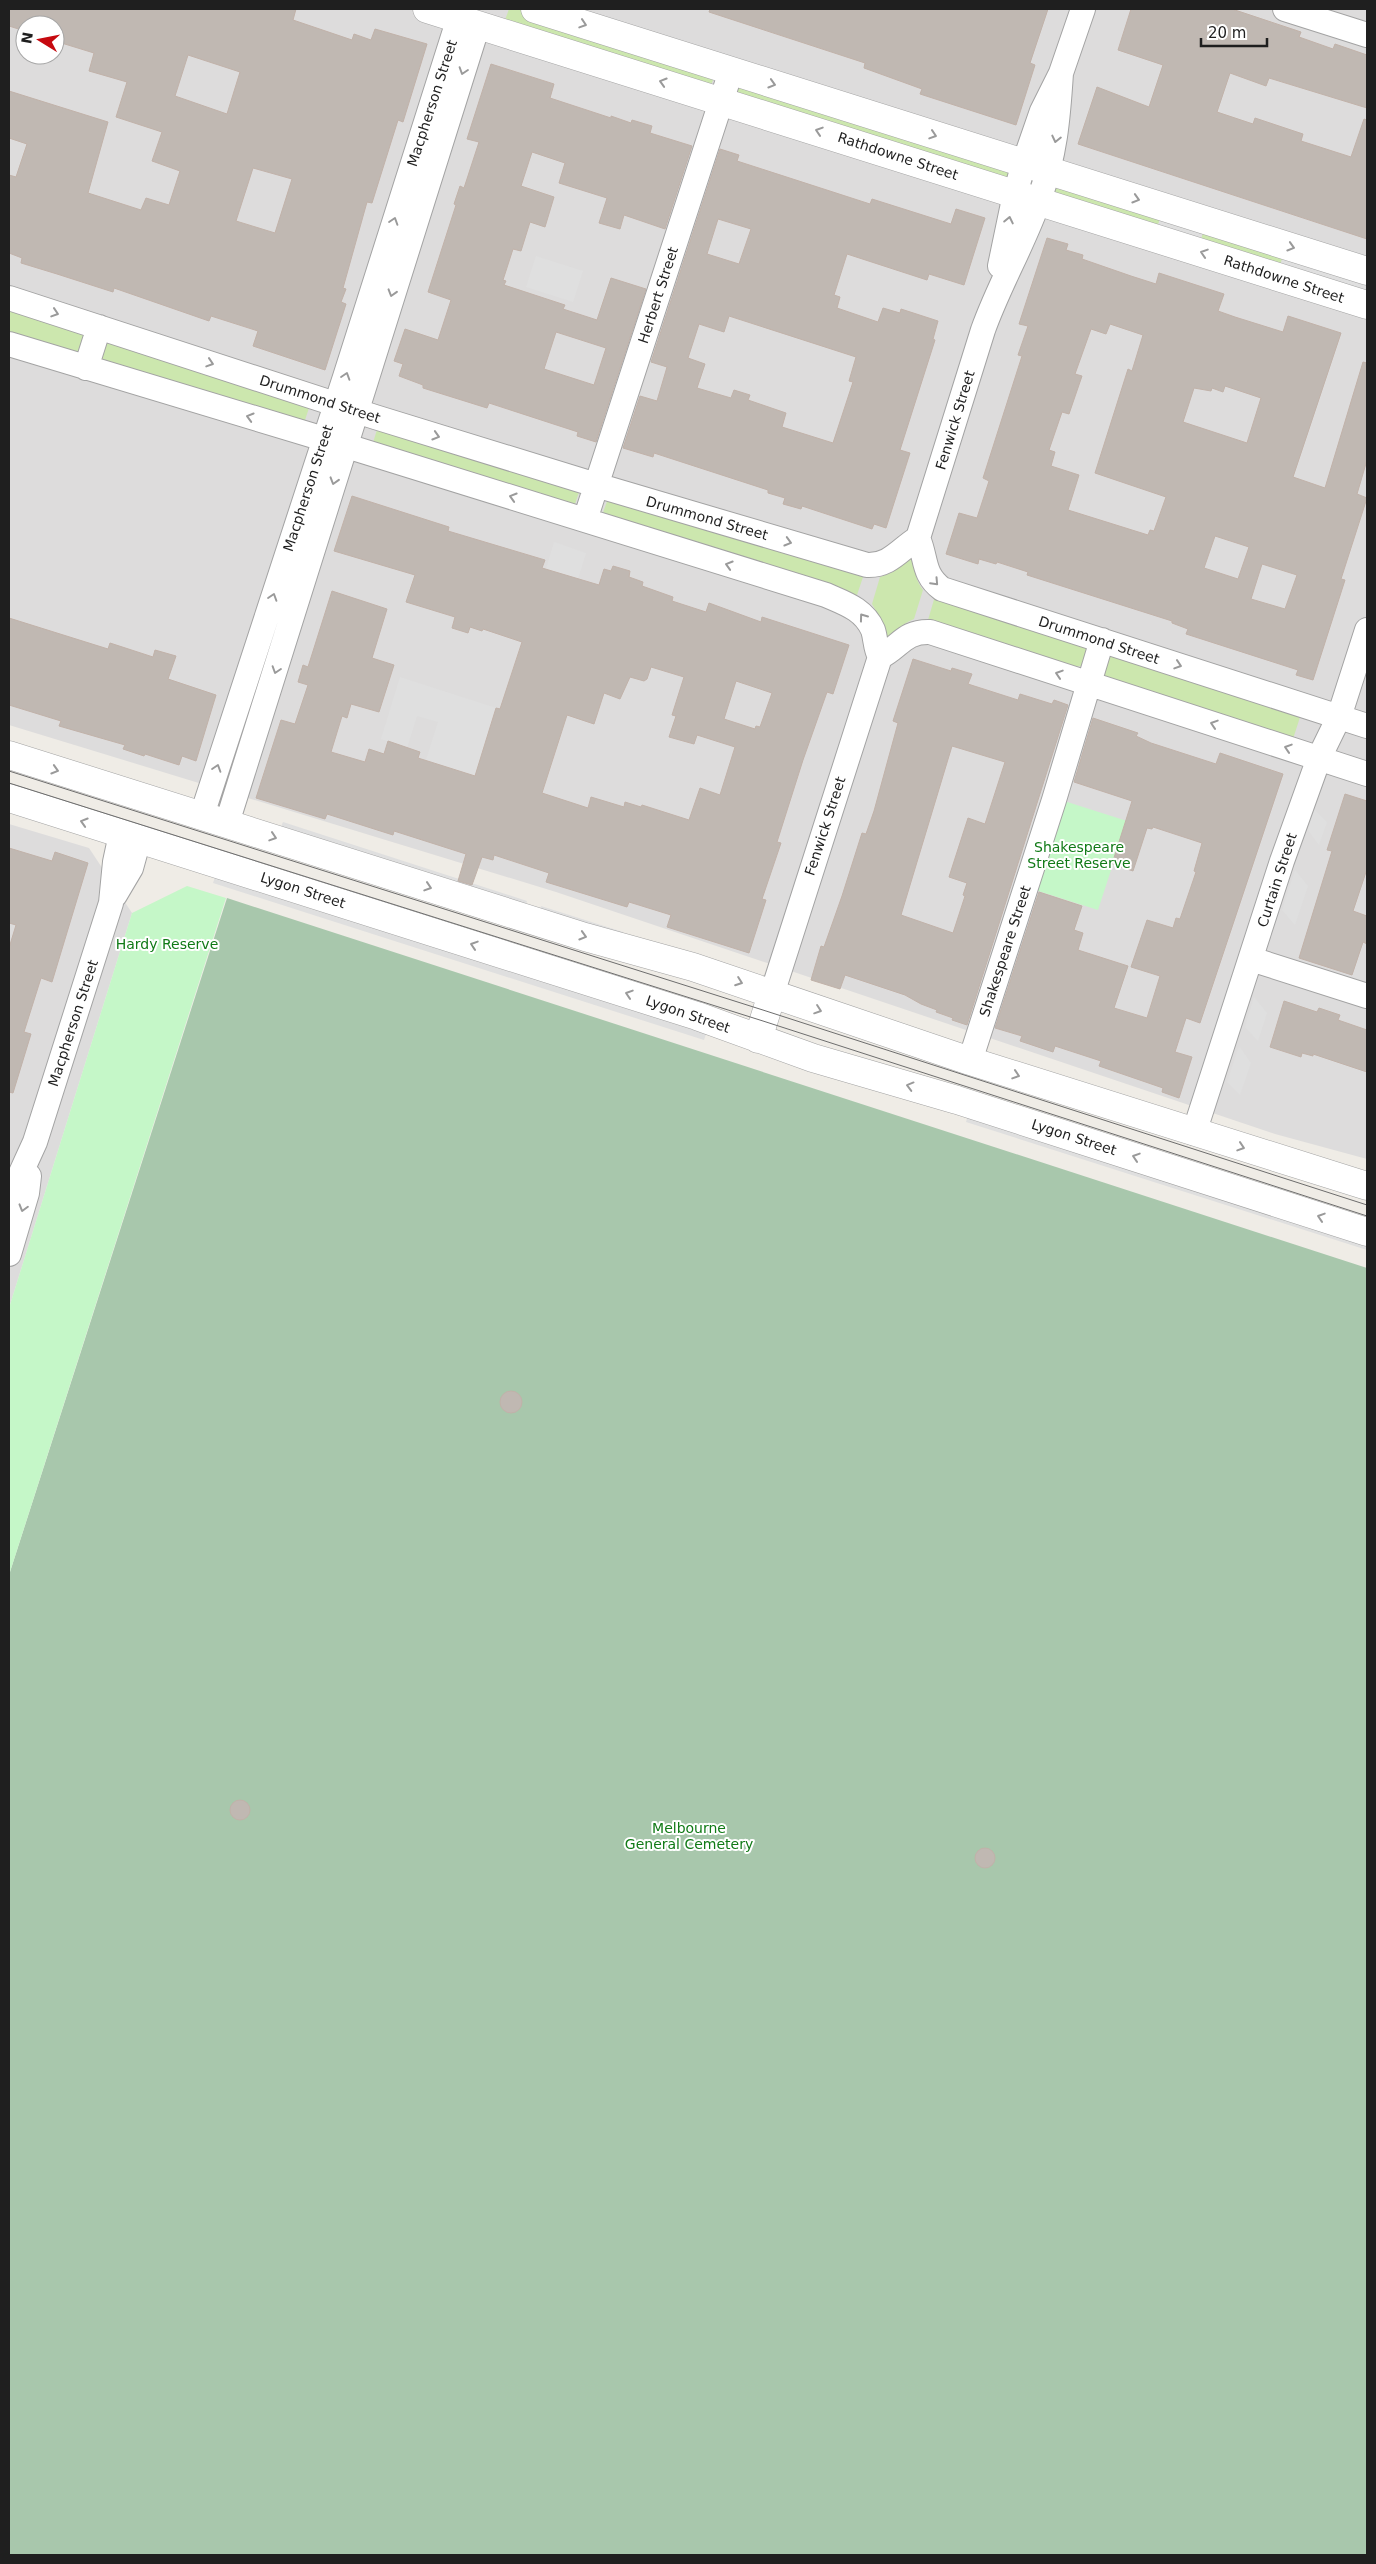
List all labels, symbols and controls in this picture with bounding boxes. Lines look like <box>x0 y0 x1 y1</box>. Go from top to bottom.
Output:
north arrow <box>15 15 65 65</box>
scale bar <box>1201 15 1267 47</box>
one-way arrow <box>579 18 587 28</box>
text: 20 m <box>1208 24 1246 42</box>
text: N <box>18 31 36 45</box>
street label: Macpherson Street <box>404 37 460 168</box>
one-way arrow <box>459 67 469 75</box>
one-way arrow <box>659 78 667 88</box>
one-way arrow <box>767 78 775 88</box>
one-way arrow <box>815 127 823 137</box>
street label: Rathdowne Street <box>836 129 961 183</box>
one-way arrow <box>929 129 937 139</box>
one-way arrow <box>1051 134 1062 143</box>
one-way arrow <box>1131 193 1140 203</box>
one-way arrow <box>1004 216 1014 225</box>
one-way arrow <box>389 218 399 226</box>
one-way arrow <box>1286 242 1295 252</box>
street label: Herbert Street <box>635 244 681 345</box>
one-way arrow <box>1201 249 1209 259</box>
street label: Rathdowne Street <box>1222 252 1347 306</box>
one-way arrow <box>388 288 398 296</box>
one-way arrow <box>51 307 59 317</box>
one-way arrow <box>205 357 213 367</box>
street label: Fenwick Street <box>932 368 978 472</box>
street label: Drummond Street <box>258 372 383 426</box>
one-way arrow <box>340 373 350 381</box>
one-way arrow <box>246 412 254 422</box>
street label: Macpherson Street <box>280 422 336 553</box>
one-way arrow <box>431 430 440 440</box>
one-way arrow <box>330 477 340 485</box>
one-way arrow <box>509 493 517 503</box>
street label: Drummond Street <box>644 493 770 543</box>
one-way arrow <box>784 536 792 546</box>
one-way arrow <box>726 560 734 570</box>
one-way arrow <box>929 576 938 585</box>
one-way arrow <box>267 593 277 602</box>
one-way arrow <box>860 613 869 623</box>
street label: Drummond Street <box>1037 613 1162 667</box>
one-way arrow <box>1173 659 1181 669</box>
one-way arrow <box>271 665 281 674</box>
one-way arrow <box>1055 670 1064 680</box>
one-way arrow <box>1210 720 1218 730</box>
one-way arrow <box>1284 743 1292 753</box>
one-way arrow <box>51 764 59 774</box>
one-way arrow <box>211 765 221 773</box>
street label: Fenwick Street <box>801 774 849 877</box>
one-way arrow <box>81 818 89 828</box>
street label: Curtain Street <box>1254 830 1300 929</box>
one-way arrow <box>269 832 277 842</box>
park label: Shakespeare Street Reserve <box>1027 839 1131 871</box>
street label: Lygon Street <box>259 869 348 911</box>
one-way arrow <box>424 881 432 891</box>
street label: Shakespeare Street <box>976 883 1034 1019</box>
one-way arrow <box>578 931 587 941</box>
park label: Hardy Reserve <box>116 936 218 952</box>
one-way arrow <box>471 941 479 951</box>
street label: Macpherson Street <box>45 957 101 1088</box>
one-way arrow <box>734 976 743 986</box>
one-way arrow <box>625 990 634 1000</box>
street label: Lygon Street <box>644 992 733 1036</box>
one-way arrow <box>813 1004 821 1014</box>
one-way arrow <box>1011 1070 1020 1080</box>
one-way arrow <box>906 1081 915 1091</box>
street label: Lygon Street <box>1030 1116 1119 1158</box>
one-way arrow <box>1236 1142 1245 1152</box>
one-way arrow <box>1132 1152 1140 1162</box>
one-way arrow <box>18 1203 28 1211</box>
one-way arrow <box>1317 1212 1326 1222</box>
park label: Melbourne General Cemetery <box>625 1820 753 1852</box>

